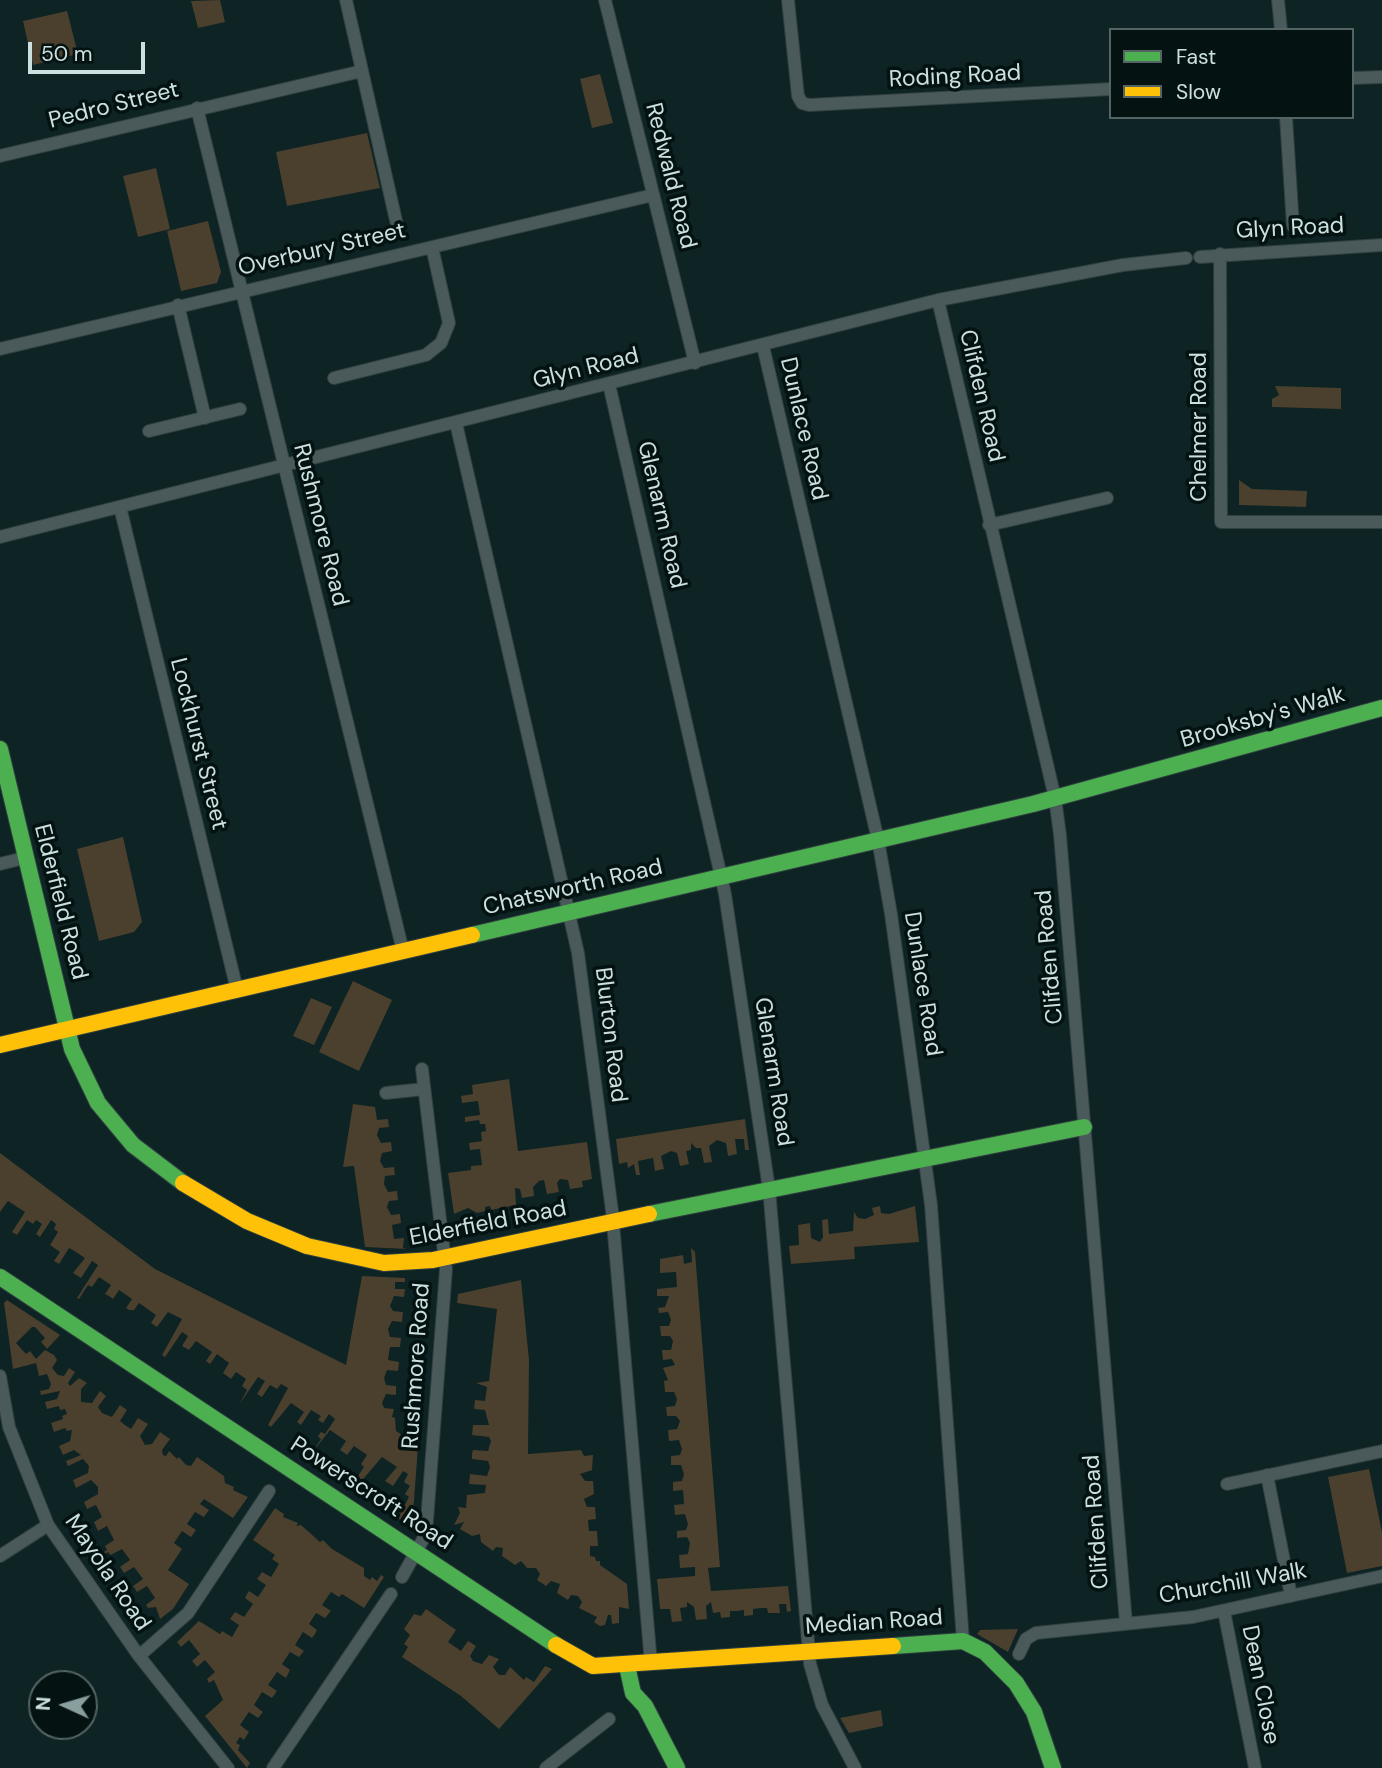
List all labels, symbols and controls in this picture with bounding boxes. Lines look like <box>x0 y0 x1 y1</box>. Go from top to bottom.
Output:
scale bar <box>32 28 149 72</box>
legend <box>1109 28 1354 119</box>
text: 50 m <box>41 40 92 68</box>
text: Fast <box>1176 43 1216 71</box>
street label: Roding Road <box>888 60 1022 94</box>
street label: Pedro Street <box>46 77 182 135</box>
text: Slow <box>1176 78 1221 106</box>
street label: Redwald Road <box>639 100 701 252</box>
street label: Glyn Road <box>1235 212 1345 246</box>
street label: Overbury Street <box>236 217 408 283</box>
street label: Clifden Road <box>952 327 1010 465</box>
street label: Glyn Road <box>530 343 642 395</box>
street label: Chelmer Road <box>1186 352 1214 502</box>
street label: Dunlace Road <box>773 355 833 503</box>
street label: Glenarm Road <box>631 439 691 591</box>
street label: Rushmore Road <box>286 441 354 609</box>
street label: Lockhurst Street <box>163 655 233 833</box>
street label: Brooksby's Walk <box>1178 681 1348 755</box>
street label: Elderfield Road <box>27 821 93 983</box>
street label: Chatsworth Road <box>481 854 665 922</box>
street label: Clifden Road <box>1030 889 1070 1025</box>
street label: Dunlace Road <box>897 910 947 1058</box>
street label: Blurton Road <box>588 966 632 1104</box>
street label: Glenarm Road <box>748 996 798 1148</box>
street label: Elderfield Road <box>407 1195 569 1253</box>
street label: Rushmore Road <box>397 1282 437 1450</box>
street label: Powerscroft Road <box>285 1431 457 1557</box>
street label: Clifden Road <box>1079 1454 1115 1590</box>
street label: Mayola Road <box>58 1510 156 1636</box>
street label: Churchill Walk <box>1157 1557 1309 1611</box>
street label: Median Road <box>804 1604 944 1642</box>
street label: Dean Close <box>1235 1623 1285 1747</box>
north arrow <box>28 1670 98 1740</box>
text: N <box>31 1696 56 1711</box>

